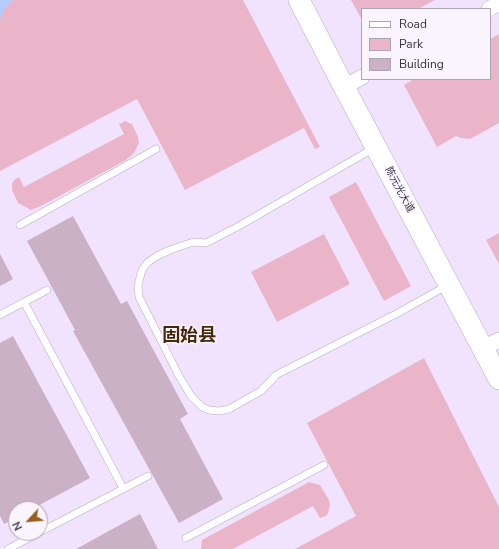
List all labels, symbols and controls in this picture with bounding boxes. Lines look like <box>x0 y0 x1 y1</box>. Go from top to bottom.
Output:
legend <box>361 8 491 80</box>
text: Road <box>399 16 427 32</box>
text: Park <box>399 36 423 52</box>
text: Building <box>399 56 444 72</box>
street label: 陈元光大道 <box>382 165 416 215</box>
district label: 固始县 <box>162 326 216 348</box>
north arrow <box>8 501 48 541</box>
text: N <box>9 519 26 533</box>

